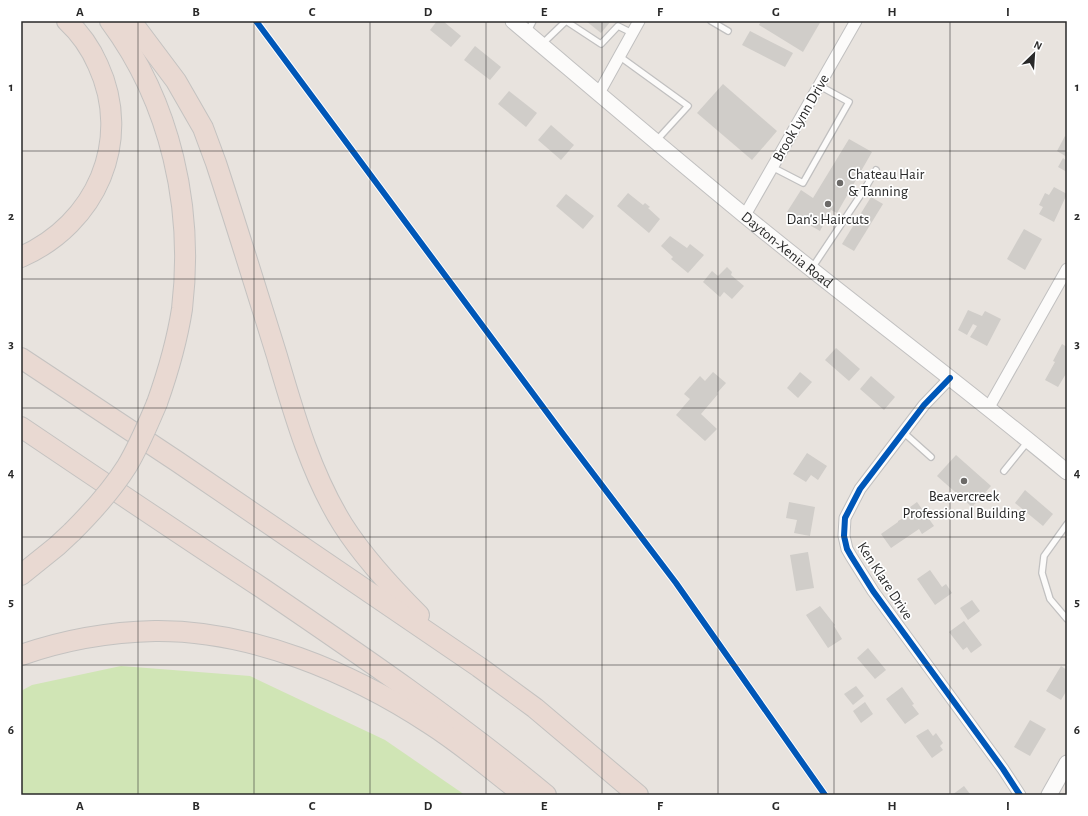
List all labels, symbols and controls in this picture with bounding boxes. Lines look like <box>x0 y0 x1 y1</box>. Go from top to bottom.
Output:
text: A <box>76 6 84 19</box>
text: B <box>192 6 200 19</box>
text: C <box>309 6 316 19</box>
text: D <box>424 6 433 19</box>
text: E <box>541 6 548 19</box>
text: F <box>657 6 664 19</box>
text: G <box>772 6 780 19</box>
text: H <box>887 6 897 19</box>
text: I <box>1006 6 1010 19</box>
north arrow <box>1014 34 1054 74</box>
text: N <box>1032 39 1044 52</box>
street label: Brook Lynn Drive <box>770 72 832 164</box>
text: 1 <box>9 81 13 94</box>
text: 1 <box>1075 81 1079 94</box>
place label: Chateau Hair & Tanning <box>848 167 925 199</box>
marker: Chateau Hair & Tanning <box>835 178 845 188</box>
marker: Dan's Haircuts <box>823 199 833 209</box>
street label: Dayton-Xenia Road <box>739 209 836 291</box>
text: 2 <box>8 210 14 223</box>
text: 2 <box>1074 210 1080 223</box>
place label: Dan's Haircuts <box>787 212 869 227</box>
text: 3 <box>8 338 14 351</box>
text: 3 <box>1074 338 1080 351</box>
text: 4 <box>8 467 15 480</box>
text: 4 <box>1074 467 1081 480</box>
marker: Beavercreek Professional Building <box>959 476 969 486</box>
place label: Beavercreek Professional Building <box>903 489 1026 521</box>
street label: Ken Klare Drive <box>854 540 916 623</box>
text: 5 <box>8 596 14 609</box>
text: 5 <box>1074 596 1080 609</box>
text: 6 <box>8 724 14 737</box>
text: 6 <box>1074 724 1080 737</box>
text: A <box>76 800 84 813</box>
text: B <box>192 800 200 813</box>
text: C <box>309 800 316 813</box>
text: D <box>424 800 433 813</box>
text: E <box>541 800 548 813</box>
text: F <box>657 800 664 813</box>
text: G <box>772 800 780 813</box>
text: H <box>887 800 897 813</box>
text: I <box>1006 800 1010 813</box>

